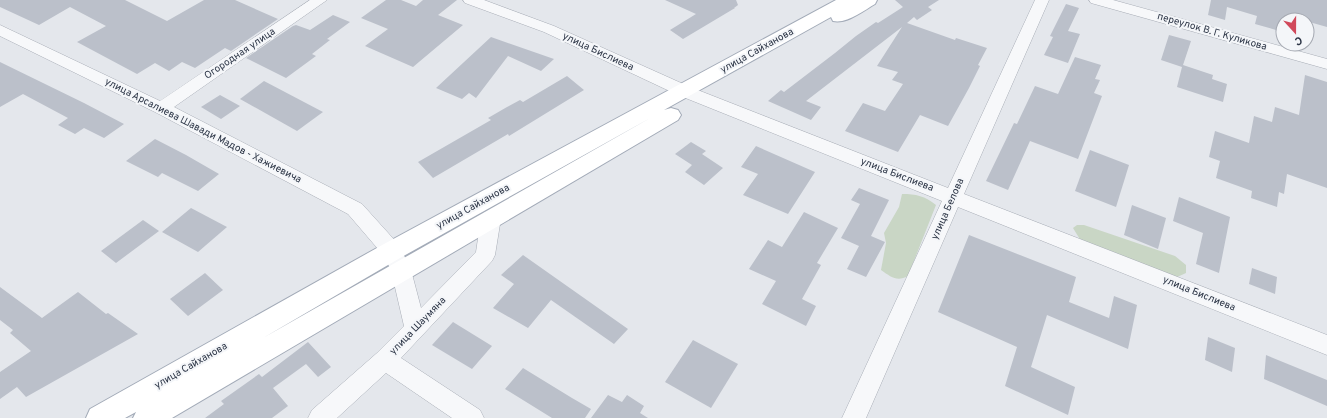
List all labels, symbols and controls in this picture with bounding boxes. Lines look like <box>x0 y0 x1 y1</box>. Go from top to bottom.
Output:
street label: переулок В. Г. Куликова <box>1156 10 1268 54</box>
north arrow <box>1275 12 1315 52</box>
street label: Огородная улица <box>202 25 278 83</box>
street label: улица Сайханова <box>718 25 796 77</box>
street label: улица Бислиева <box>560 30 636 74</box>
text: С <box>1292 33 1304 48</box>
street label: улица Арсалиева Шавади Мадов - Хажиевича <box>102 75 304 187</box>
street label: улица Бислиева <box>859 155 935 195</box>
street label: улица Белова <box>929 176 967 242</box>
street label: улица Сайханова <box>434 181 512 233</box>
street label: улица Бислиева <box>1161 274 1237 314</box>
street label: улица Шаумяна <box>387 294 449 358</box>
street label: улица Сайханова <box>152 340 230 392</box>

